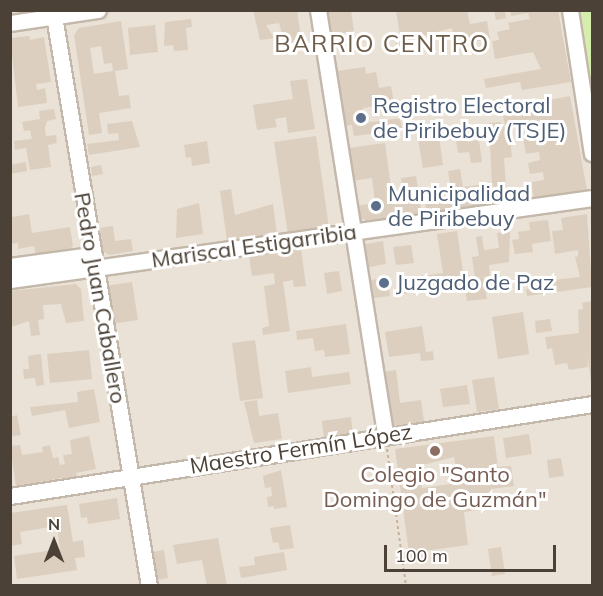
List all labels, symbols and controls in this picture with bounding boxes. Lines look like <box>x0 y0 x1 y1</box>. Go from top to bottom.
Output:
district label: BARRIO CENTRO <box>274 30 490 58</box>
place label: Registro Electoral de Piribebuy (TSJE) <box>373 92 567 144</box>
marker: Registro Electoral de Piribebuy (TSJE) <box>354 111 368 125</box>
place label: Municipalidad de Piribebuy <box>388 180 530 231</box>
street label: Pedro Juan Caballero <box>68 190 132 406</box>
marker: Municipalidad de Piribebuy <box>369 199 383 213</box>
street label: Mariscal Estigarribia <box>150 219 358 273</box>
place label: Juzgado de Paz <box>396 270 554 296</box>
marker: Juzgado de Paz <box>377 276 391 290</box>
street label: Maestro Fermín López <box>188 418 414 480</box>
marker: Colegio "Santo Domingo de Guzmán" <box>428 444 442 458</box>
place label: Colegio "Santo Domingo de Guzmán" <box>323 461 547 512</box>
north arrow <box>24 512 84 572</box>
text: N <box>48 514 60 534</box>
scale bar <box>387 533 560 571</box>
text: 100 m <box>395 544 448 567</box>

